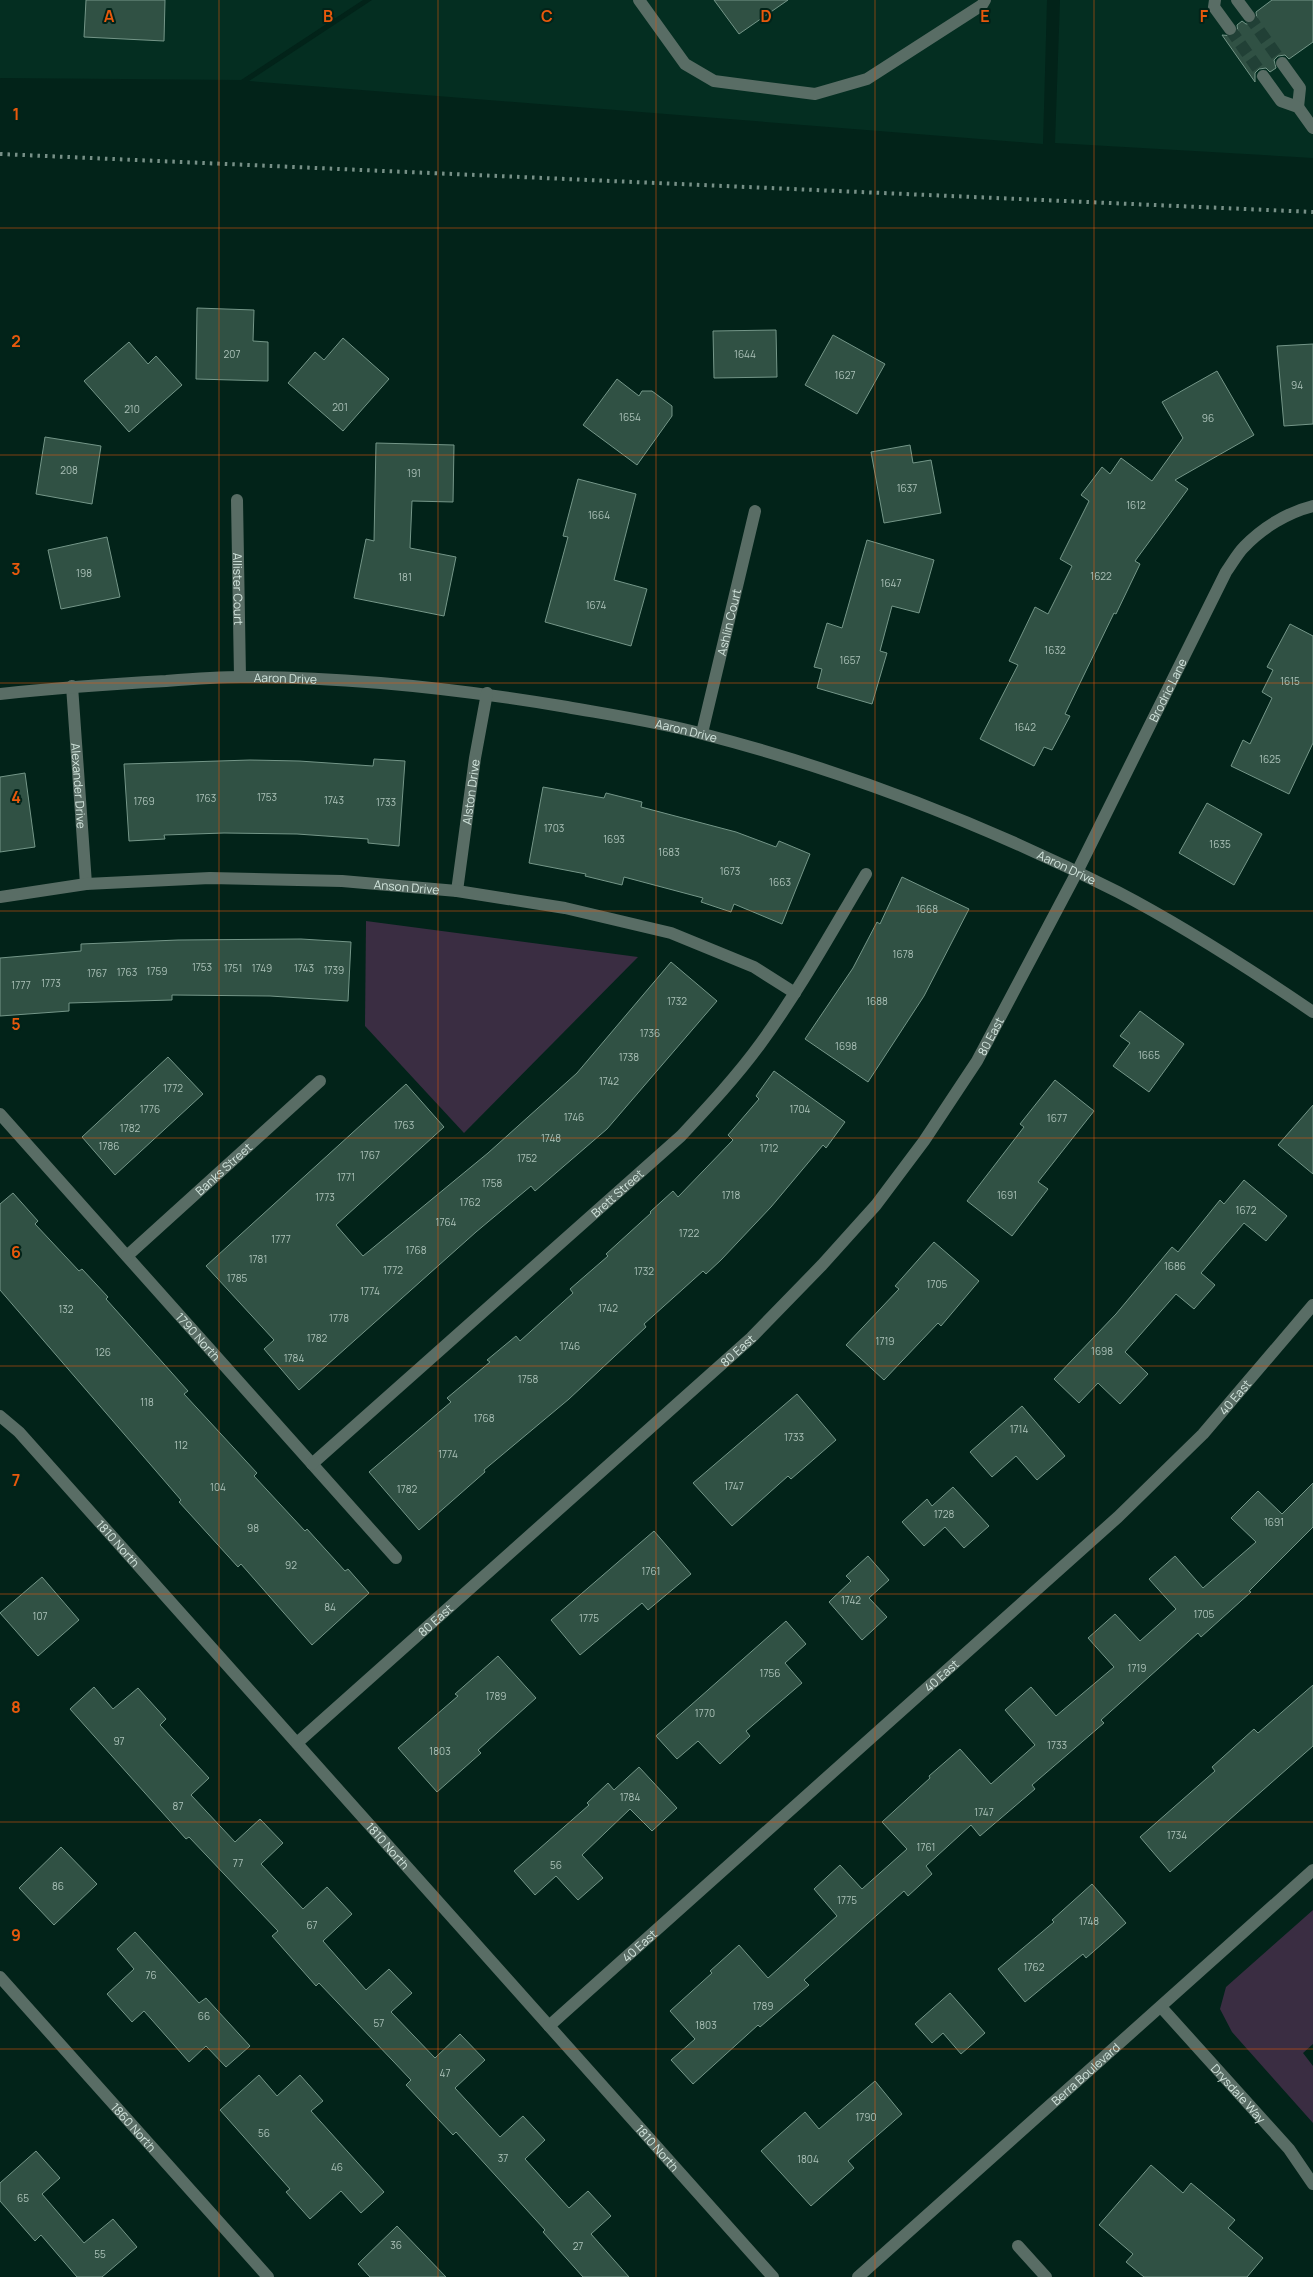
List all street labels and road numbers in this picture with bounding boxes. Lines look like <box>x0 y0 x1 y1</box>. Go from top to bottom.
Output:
street label: Allister Court <box>229 553 248 626</box>
street label: Ashlin Court <box>712 587 745 657</box>
street label: Brodric Lane <box>1144 655 1190 725</box>
street label: Aaron Drive <box>254 669 317 687</box>
street label: Aaron Drive <box>654 715 719 746</box>
street label: Alexander Drive <box>68 742 91 829</box>
street label: Alston Drive <box>458 758 483 826</box>
street label: Aaron Drive <box>1035 846 1099 888</box>
street label: Anson Drive <box>373 875 440 898</box>
street label: 80 East <box>973 1014 1007 1058</box>
street label: Banks Street <box>191 1138 255 1199</box>
street label: Brett Street <box>587 1165 647 1221</box>
street label: 1790 North <box>172 1309 225 1364</box>
street label: 80 East <box>716 1330 758 1370</box>
street label: 40 East <box>1215 1375 1255 1418</box>
street label: 1810 North <box>93 1516 144 1570</box>
street label: 80 East <box>414 1600 456 1640</box>
street label: 40 East <box>920 1655 962 1695</box>
street label: 1810 North <box>362 1818 413 1873</box>
street label: 40 East <box>618 1925 660 1965</box>
street label: Berra Boulevard <box>1047 2038 1123 2109</box>
street label: Drysdale Way <box>1207 2060 1270 2127</box>
street label: 1860 North <box>107 2099 160 2155</box>
street label: 1810 North <box>632 2120 683 2175</box>

